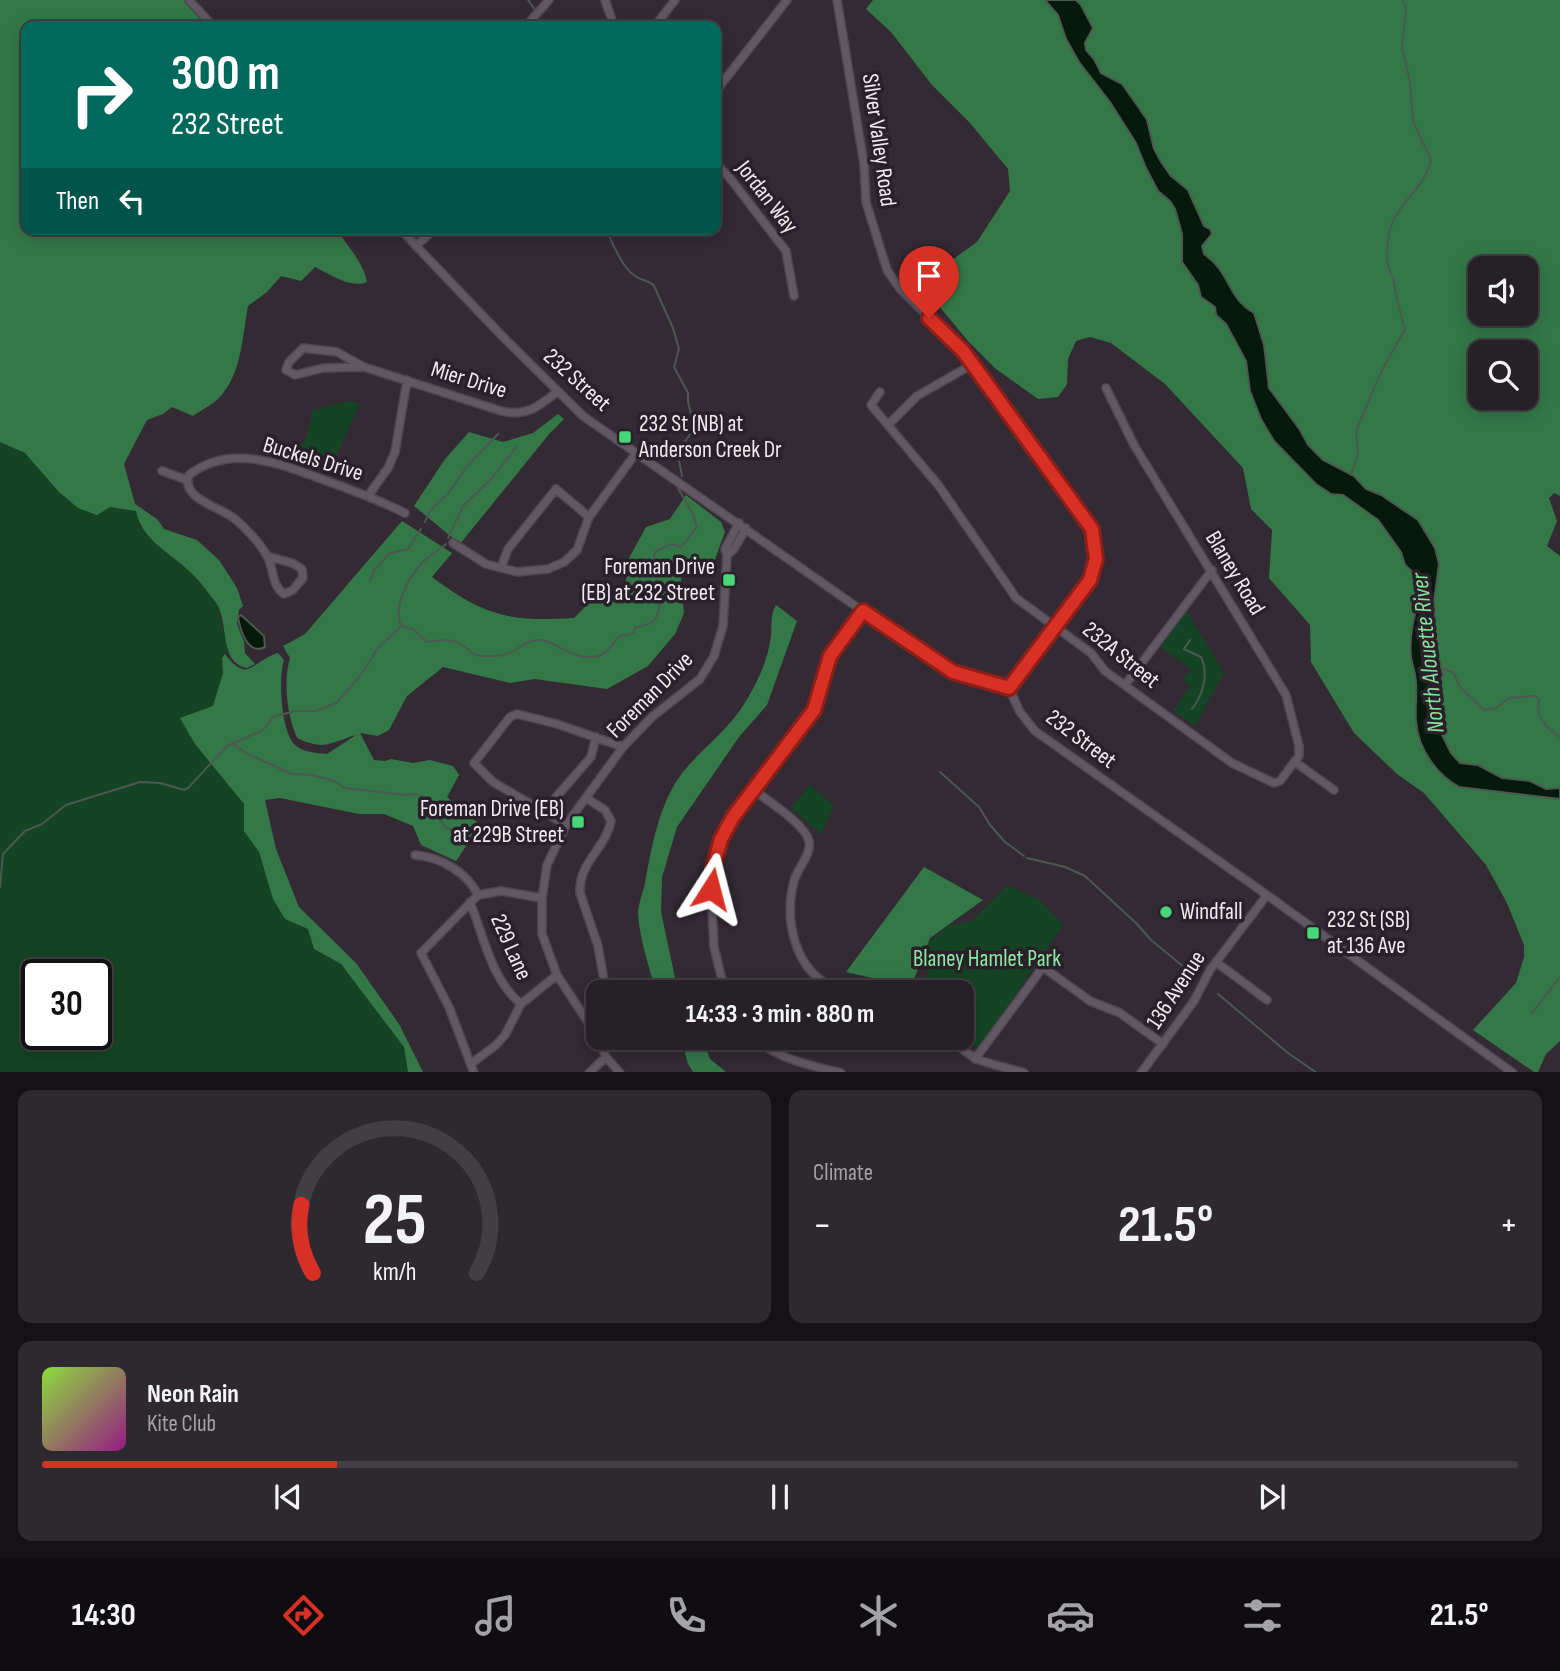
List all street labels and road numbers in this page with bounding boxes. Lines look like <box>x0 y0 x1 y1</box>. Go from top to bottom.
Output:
street label: Silver Valley Road <box>856 72 902 208</box>
street label: Jordan Way <box>729 154 804 239</box>
street label: 232 Street <box>538 343 616 417</box>
street label: Mier Drive <box>428 355 510 405</box>
street label: Buckels Drive <box>260 431 366 487</box>
street label: Blaney Road <box>1199 526 1271 620</box>
street label: 232A Street <box>1077 616 1165 694</box>
street label: Foreman Drive <box>601 646 699 744</box>
street label: 232 Street <box>1040 703 1122 775</box>
street label: 229 Lane <box>484 910 538 984</box>
street label: 136 Avenue <box>1140 946 1212 1034</box>

